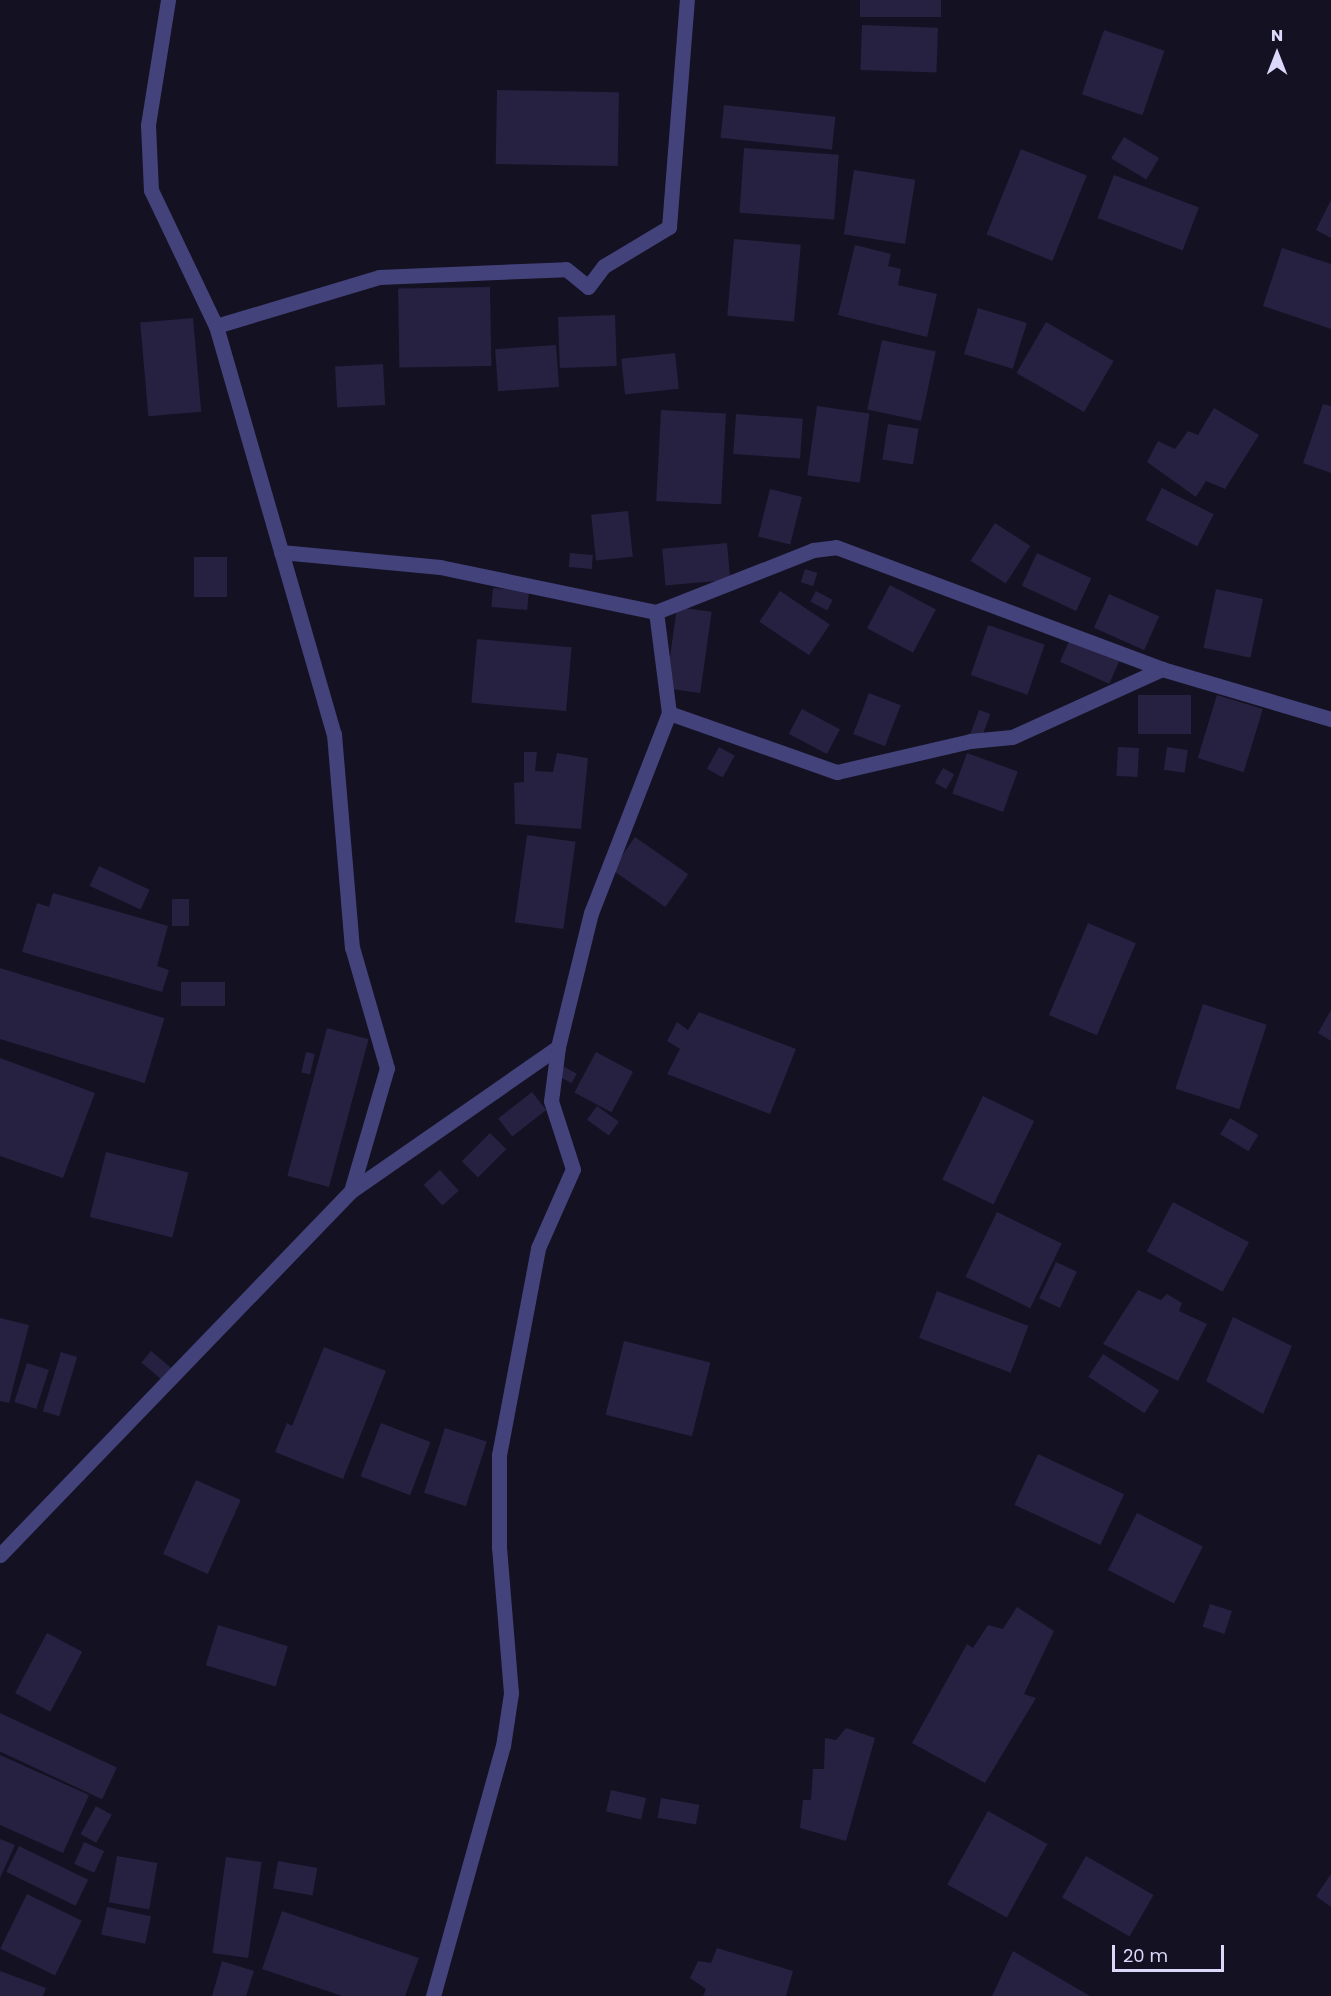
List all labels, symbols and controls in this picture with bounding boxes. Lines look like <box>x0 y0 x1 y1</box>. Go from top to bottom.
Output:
north arrow <box>1247 24 1307 84</box>
text: N <box>1271 24 1283 47</box>
scale bar <box>1115 1933 1228 1971</box>
text: 20 m <box>1123 1943 1168 1968</box>

